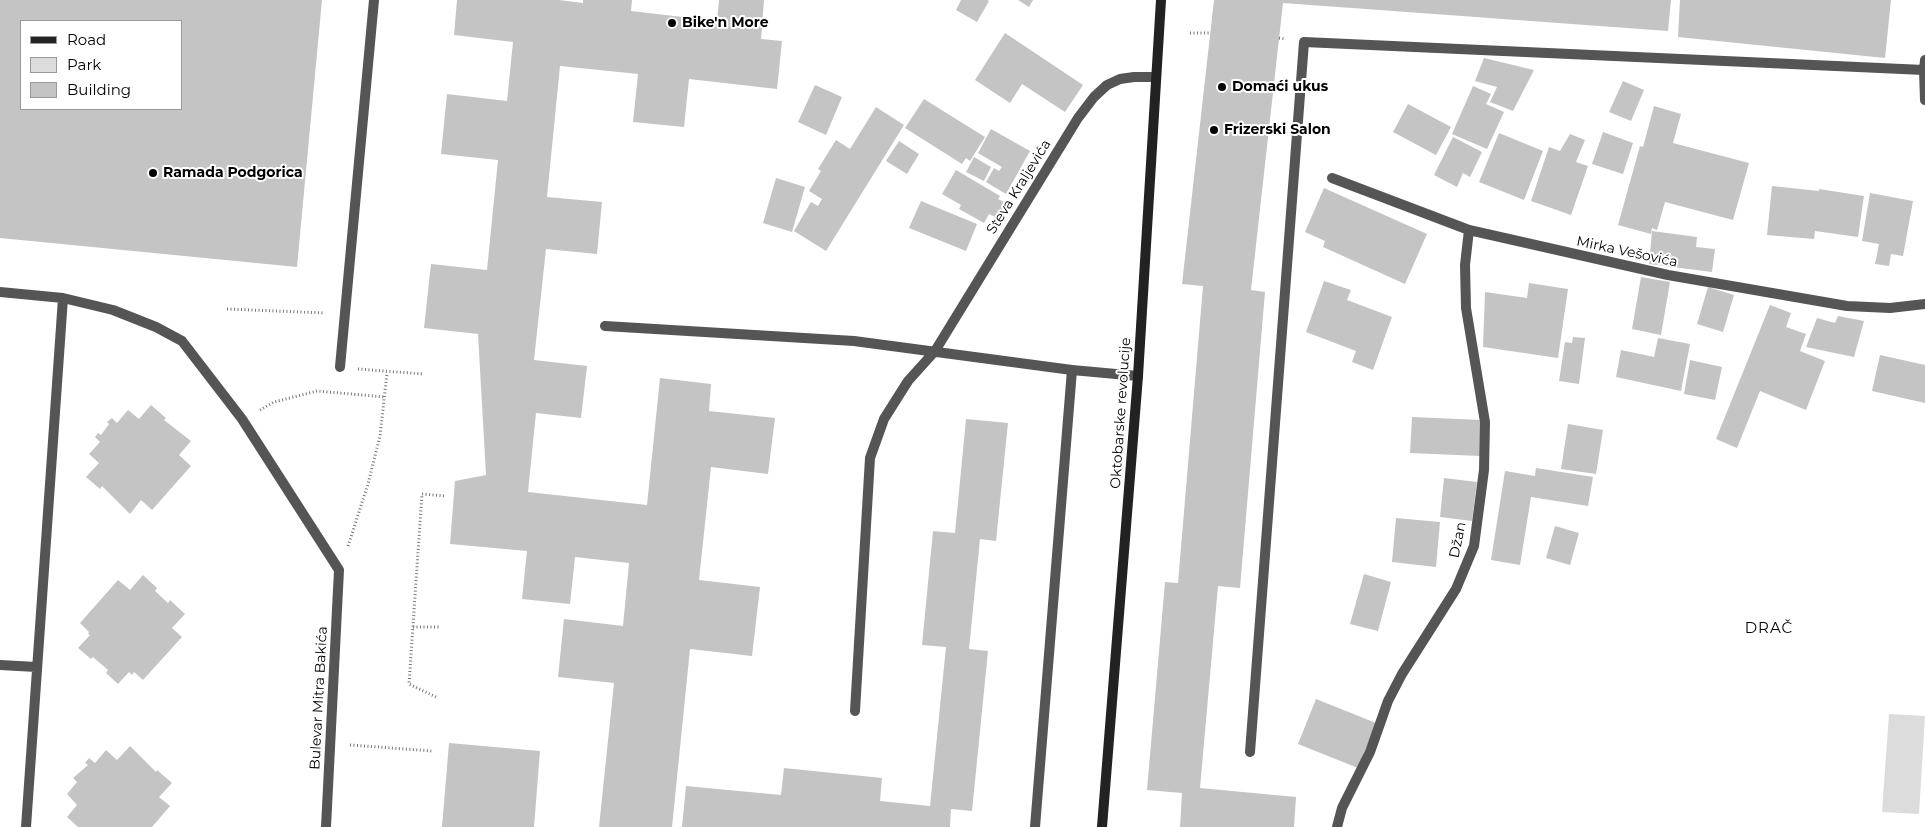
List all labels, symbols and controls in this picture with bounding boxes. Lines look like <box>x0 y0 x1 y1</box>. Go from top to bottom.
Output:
place label: Bike'n More <box>682 15 769 31</box>
marker: Bike'n More <box>666 17 678 29</box>
legend <box>20 20 182 110</box>
text: Road <box>67 30 106 49</box>
text: Park <box>67 55 101 74</box>
place label: Domaći ukus <box>1232 79 1328 95</box>
text: Building <box>67 80 131 99</box>
marker: Domaći ukus <box>1216 81 1228 93</box>
place label: Frizerski Salon <box>1224 122 1331 138</box>
marker: Frizerski Salon <box>1208 124 1220 136</box>
street label: Steva Kraljevića <box>983 137 1055 237</box>
place label: Ramada Podgorica <box>163 165 303 181</box>
marker: Ramada Podgorica <box>147 167 159 179</box>
street label: Mirka Vešovića <box>1575 233 1679 271</box>
street label: Oktobarske revolucije <box>1107 337 1135 489</box>
street label: Džan <box>1446 520 1470 560</box>
district label: DRAČ <box>1744 620 1794 638</box>
street label: Bulevar Mitra Bakića <box>307 626 331 770</box>

